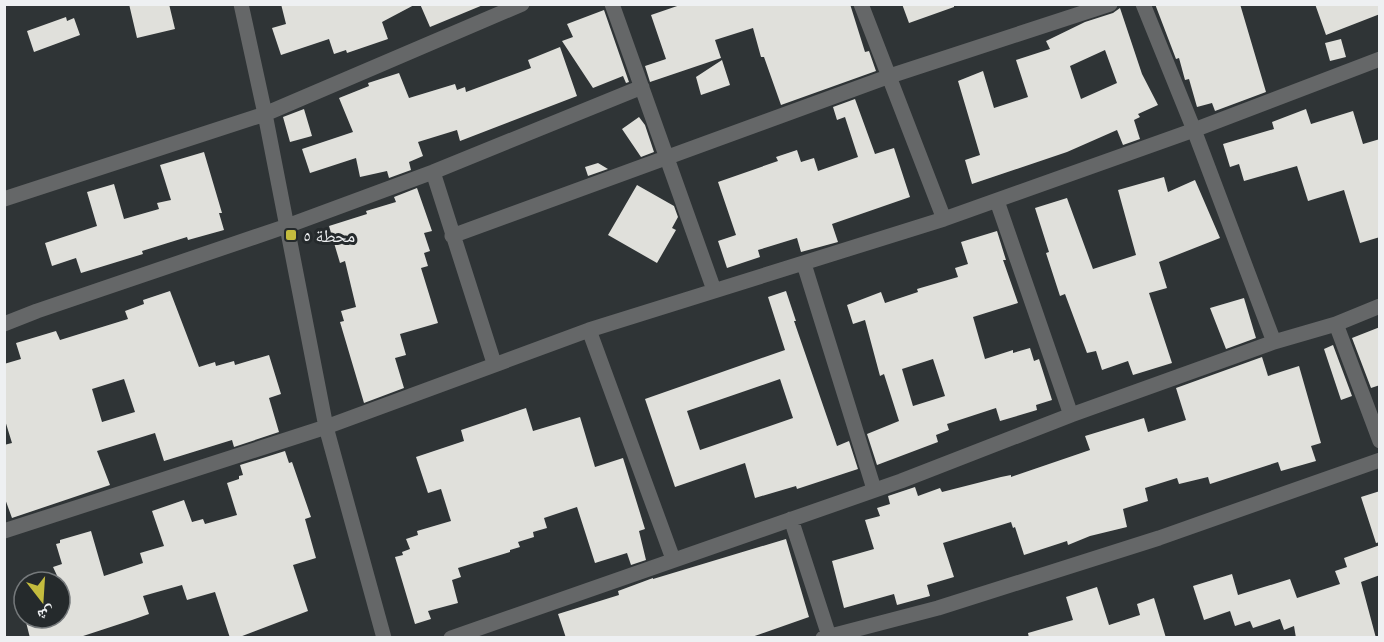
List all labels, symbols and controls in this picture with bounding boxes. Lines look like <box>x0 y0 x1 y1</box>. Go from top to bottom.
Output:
place label: محطة ٥ <box>303 225 355 246</box>
marker: محطة ٥ <box>284 228 298 242</box>
north arrow <box>12 570 72 630</box>
text: ش <box>35 602 57 625</box>

